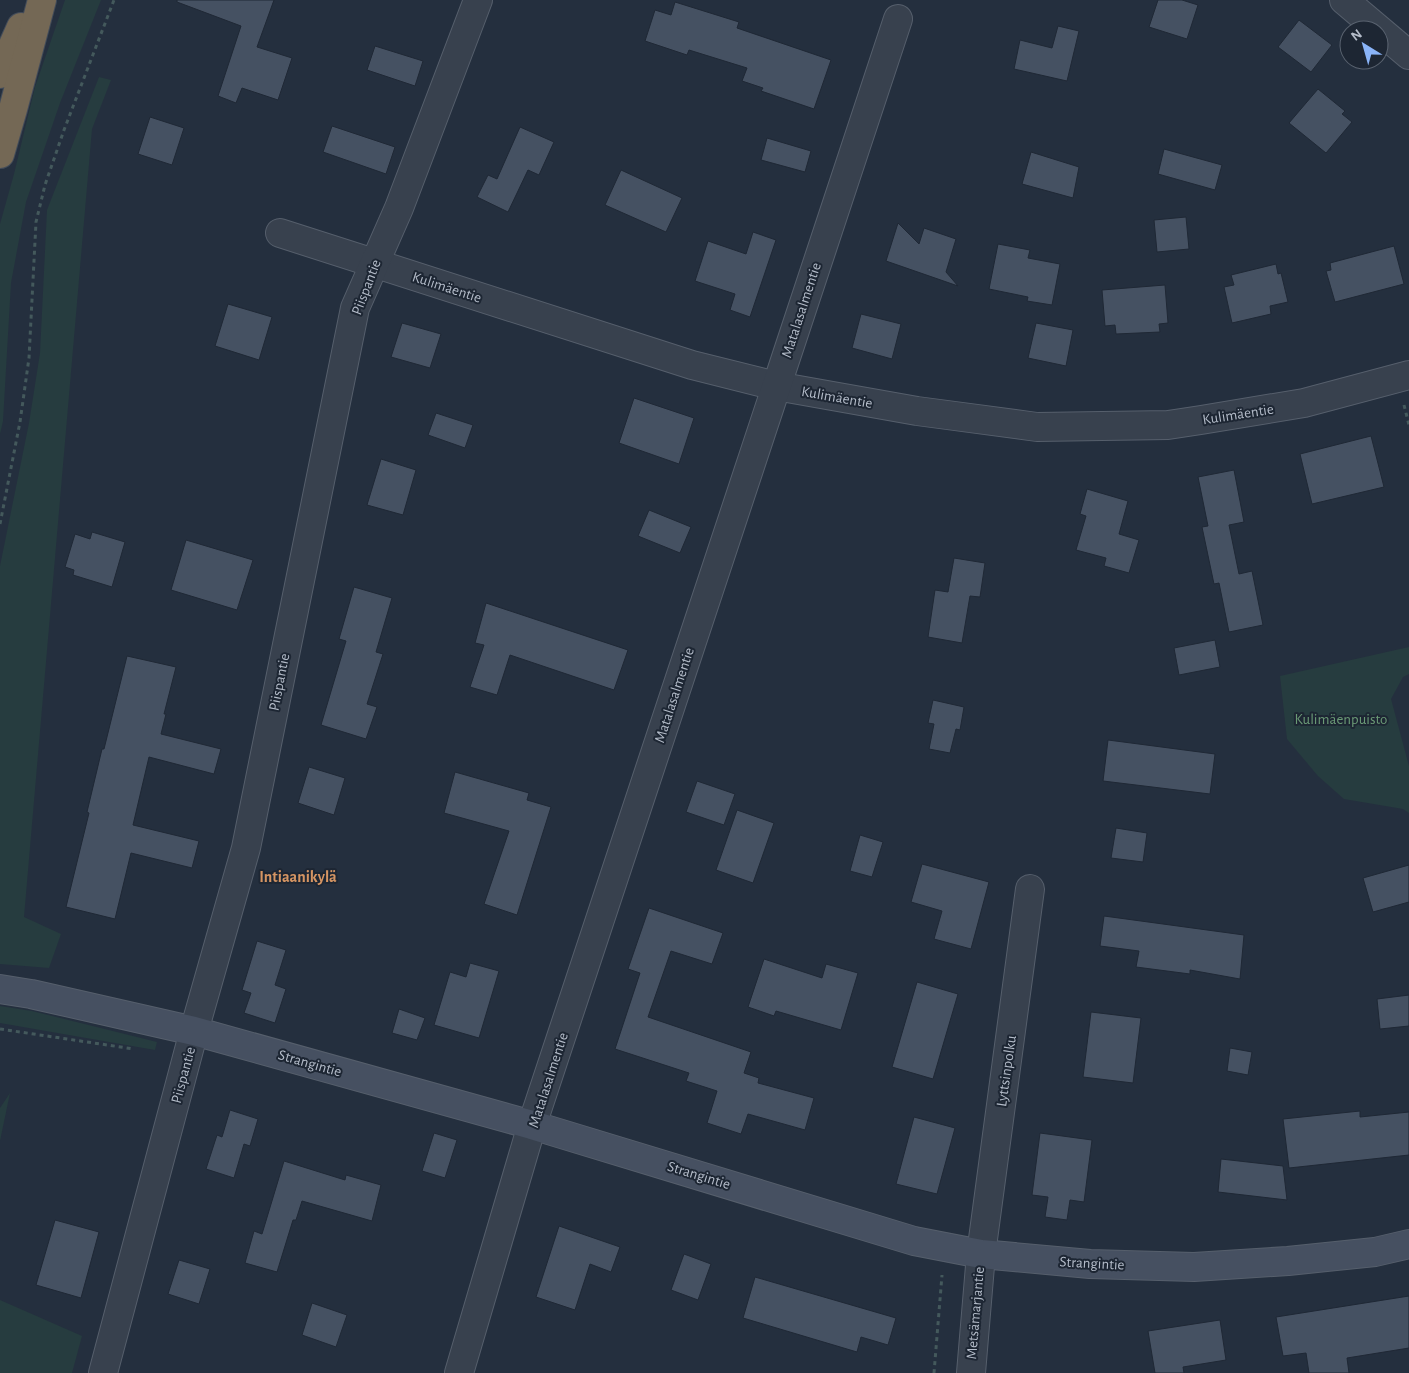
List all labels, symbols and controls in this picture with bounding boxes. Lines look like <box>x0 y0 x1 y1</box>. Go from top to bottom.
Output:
north arrow <box>1339 20 1389 70</box>
text: N <box>1349 27 1365 44</box>
street label: Piispantie <box>349 257 384 317</box>
street label: Matalasalmentie <box>779 261 824 360</box>
street label: Kulimäentie <box>410 269 483 306</box>
street label: Kulimäentie <box>800 384 874 411</box>
street label: Kulimäentie <box>1201 401 1275 428</box>
street label: Matalasalmentie <box>652 646 697 745</box>
street label: Piispantie <box>267 652 292 712</box>
park label: Kulimäenpuisto <box>1295 712 1387 727</box>
district label: Intiaanikylä <box>259 869 337 886</box>
street label: Matalasalmentie <box>526 1031 571 1130</box>
street label: Lyttsinpolku <box>994 1034 1019 1108</box>
street label: Piispantie <box>169 1045 198 1105</box>
street label: Strangintie <box>277 1047 343 1080</box>
street label: Strangintie <box>666 1159 732 1192</box>
street label: Strangintie <box>1059 1254 1125 1273</box>
street label: Metsämarjantie <box>964 1266 987 1360</box>

